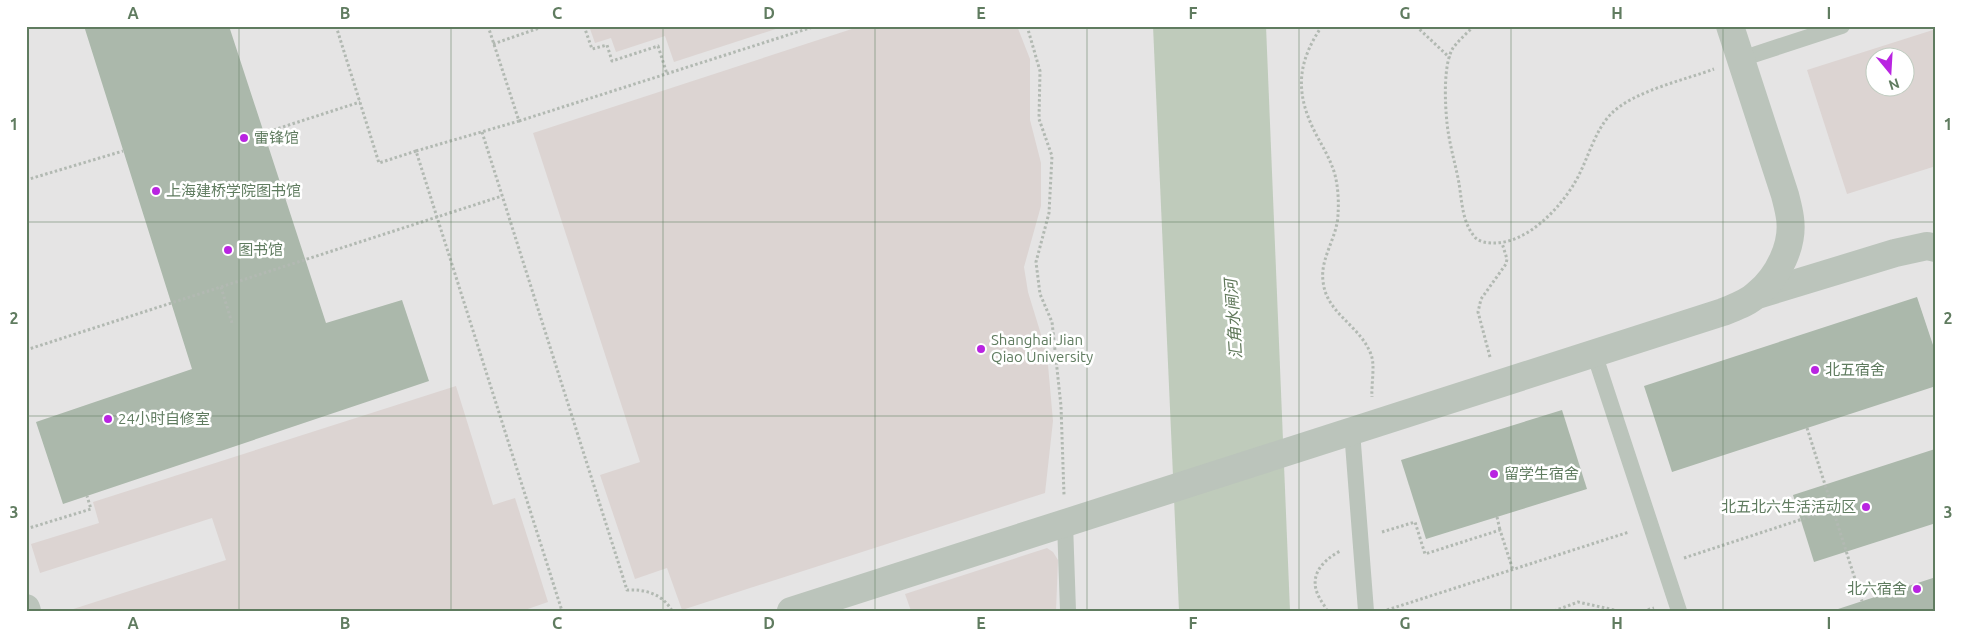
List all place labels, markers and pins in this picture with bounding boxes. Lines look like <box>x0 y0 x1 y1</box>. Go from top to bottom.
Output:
place label: 雷锋馆 <box>254 129 299 146</box>
marker: 雷锋馆 <box>238 132 250 144</box>
place label: 上海建桥学院图书馆 <box>166 182 301 199</box>
marker: 上海建桥学院图书馆 <box>150 185 162 197</box>
place label: 图书馆 <box>238 241 283 258</box>
marker: 图书馆 <box>222 244 234 256</box>
place label: Shanghai Jian Qiao University <box>991 331 1093 365</box>
marker: Shanghai Jian Qiao University <box>975 343 987 355</box>
place label: 北五宿舍 <box>1825 361 1885 378</box>
marker: 北五宿舍 <box>1809 364 1821 376</box>
place label: 24小时自修室 <box>118 410 210 427</box>
marker: 24小时自修室 <box>102 413 114 425</box>
place label: 留学生宿舍 <box>1504 465 1579 482</box>
marker: 留学生宿舍 <box>1488 468 1500 480</box>
place label: 北五北六生活活动区 <box>1721 498 1856 515</box>
marker: 北五北六生活活动区 <box>1860 501 1872 513</box>
place label: 北六宿舍 <box>1847 580 1907 597</box>
marker: 北六宿舍 <box>1911 583 1923 595</box>

